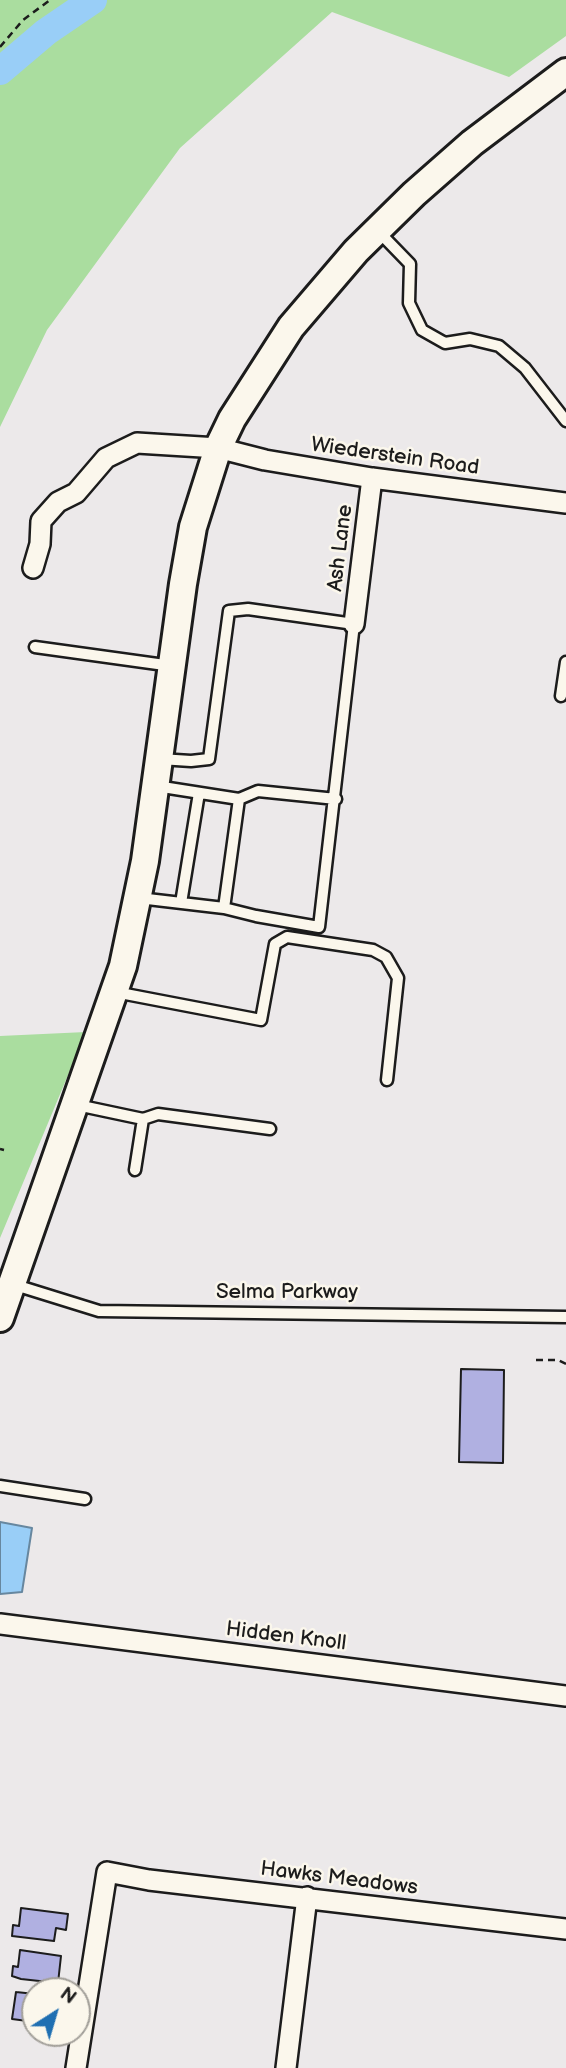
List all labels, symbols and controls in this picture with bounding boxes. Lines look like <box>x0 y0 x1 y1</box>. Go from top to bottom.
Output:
street label: Wiederstein Road <box>309 433 481 481</box>
street label: Ash Lane <box>323 503 359 593</box>
street label: Selma Parkway <box>216 1280 358 1306</box>
street label: Hidden Knoll <box>224 1617 348 1657</box>
street label: Hawks Meadows <box>259 1857 419 1901</box>
north arrow <box>21 1977 91 2047</box>
text: N <box>55 1983 80 2010</box>

